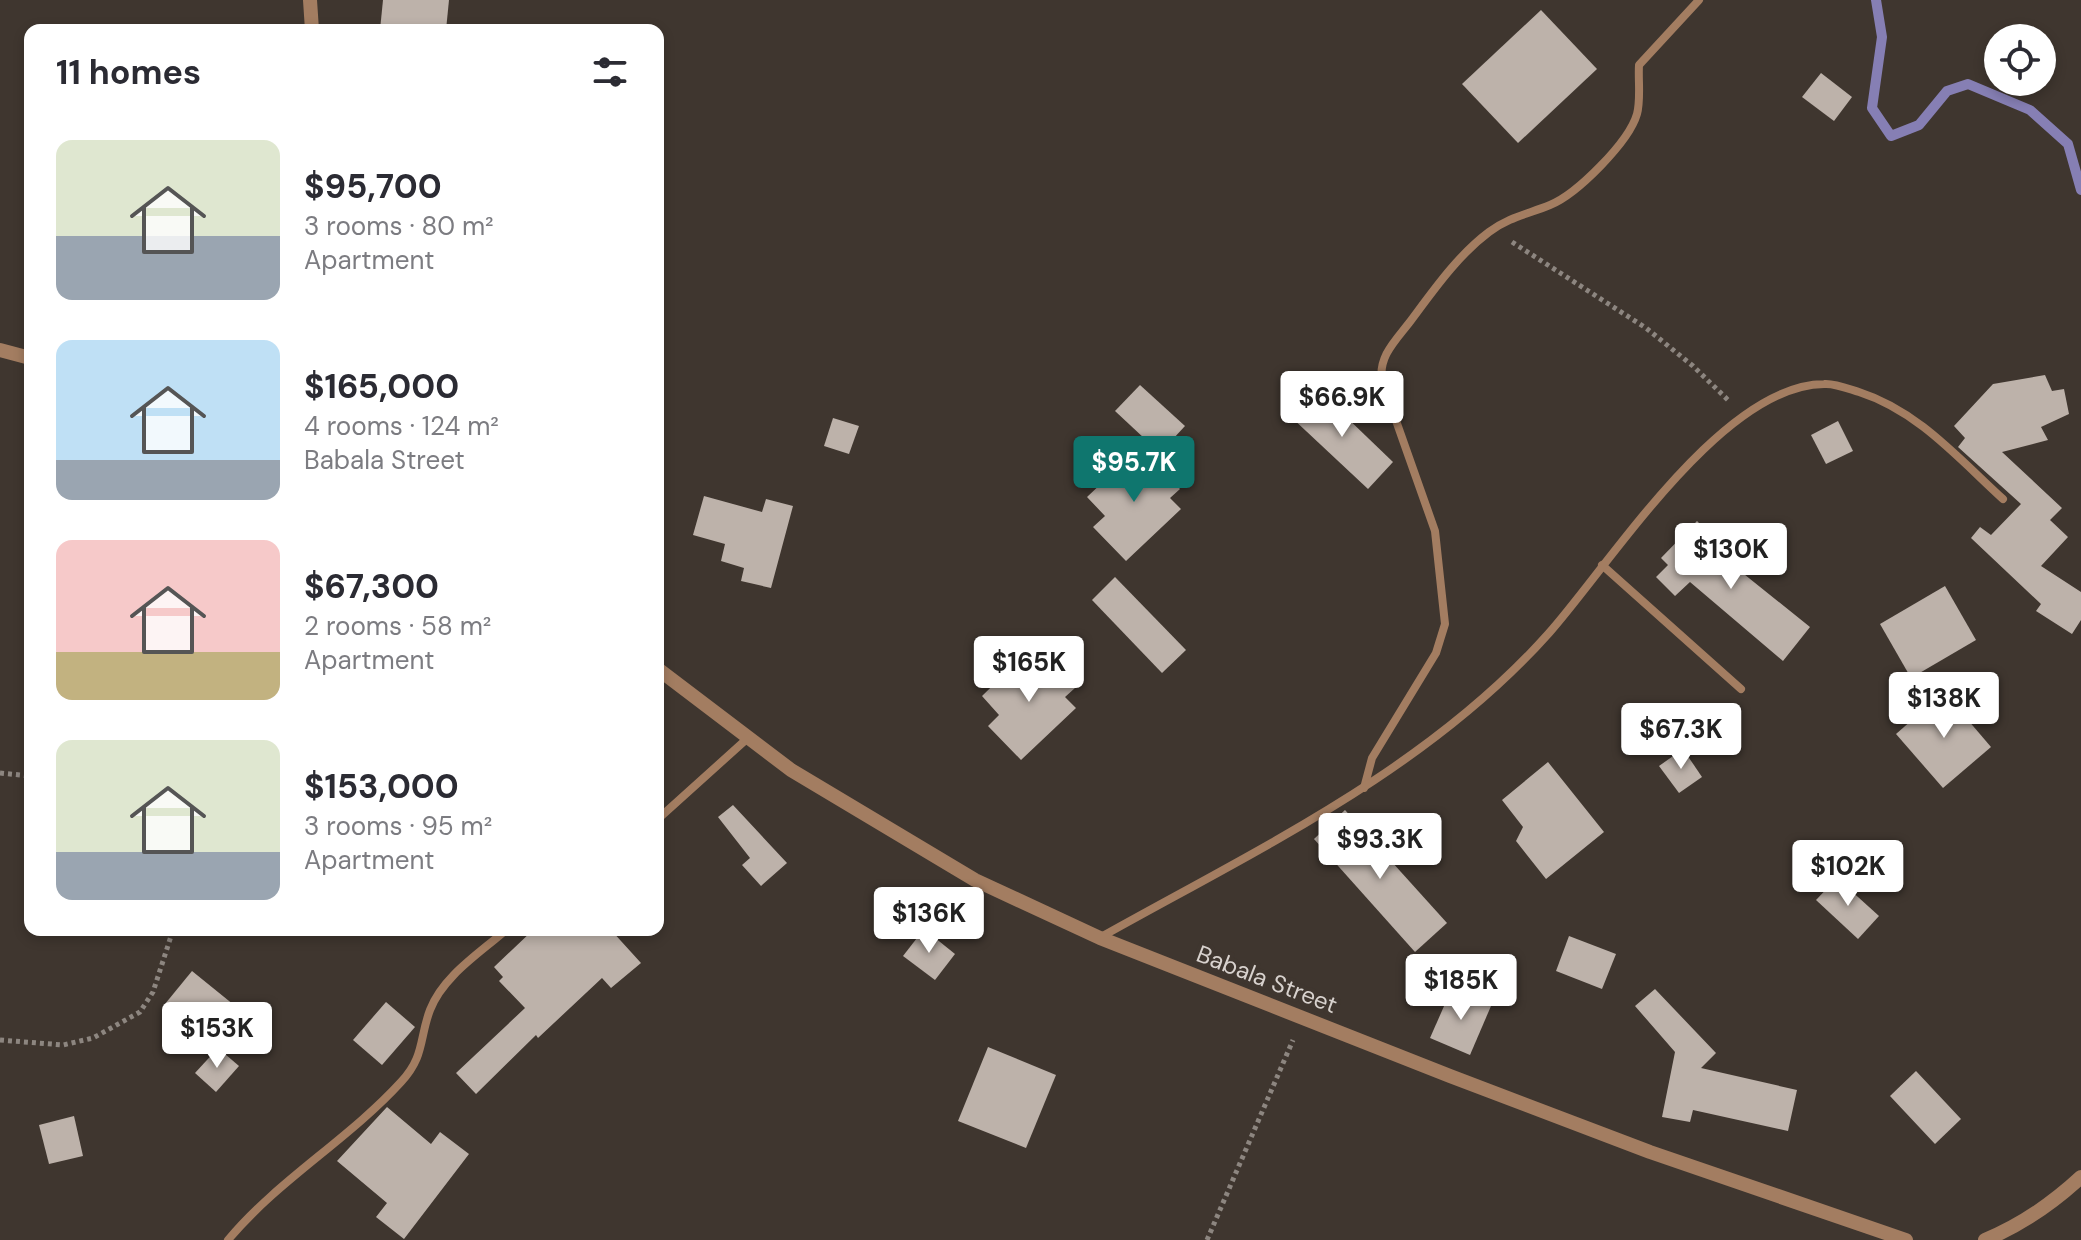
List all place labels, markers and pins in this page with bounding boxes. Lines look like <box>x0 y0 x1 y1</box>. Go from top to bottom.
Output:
pin: $66.9K <box>1277 371 1407 439</box>
pin: $95.7K <box>1069 436 1199 504</box>
pin: $130K <box>1675 523 1787 591</box>
pin: $165K <box>973 636 1085 704</box>
pin: $138K <box>1888 672 2000 740</box>
pin: $67.3K <box>1616 703 1746 771</box>
pin: $93.3K <box>1315 813 1445 881</box>
pin: $102K <box>1792 840 1904 908</box>
pin: $136K <box>873 887 985 955</box>
pin: $185K <box>1405 954 1517 1022</box>
pin: $153K <box>161 1002 273 1070</box>

